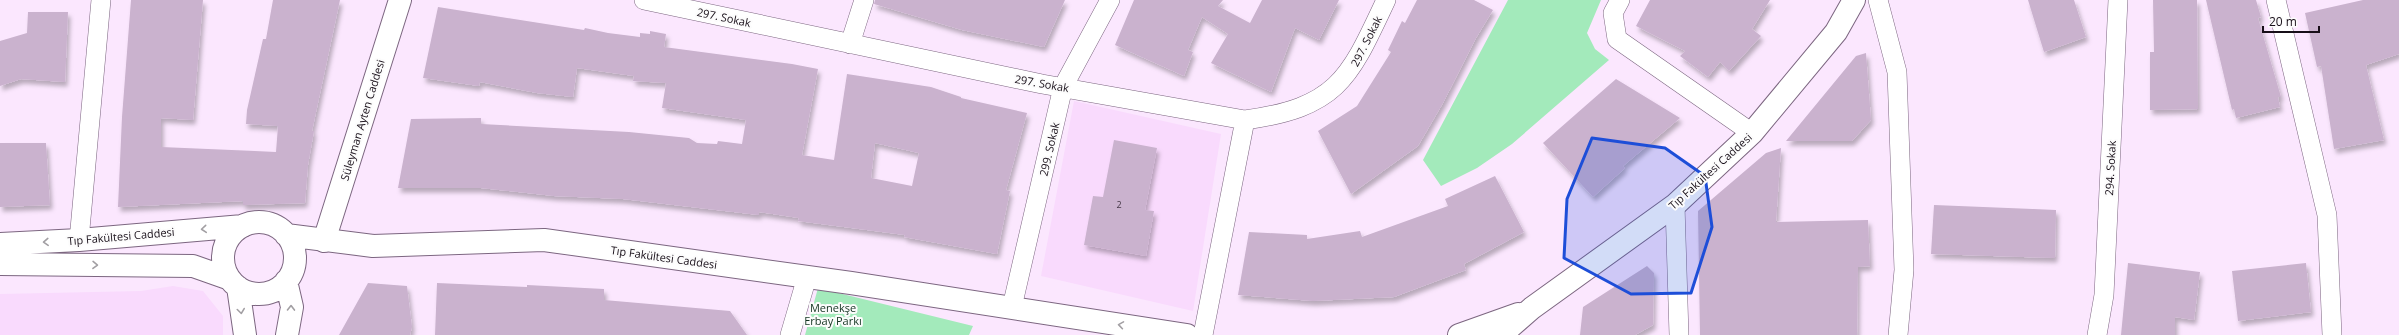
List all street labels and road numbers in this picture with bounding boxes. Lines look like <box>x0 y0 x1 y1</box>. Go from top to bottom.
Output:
street label: 297. Sokak <box>696 4 753 30</box>
street label: 297. Sokak <box>1347 13 1385 69</box>
street label: Süleyman Ayten Caddesi <box>336 58 388 182</box>
street label: 297. Sokak <box>1014 71 1071 95</box>
street label: 299. Sokak <box>1036 120 1063 177</box>
street label: Tıp Fakültesi Caddesi <box>1665 130 1755 212</box>
street label: 294. Sokak <box>2101 140 2119 196</box>
street label: Tıp Fakültesi Caddesi <box>67 224 175 248</box>
street label: Tıp Fakültesi Caddesi <box>610 242 718 272</box>

